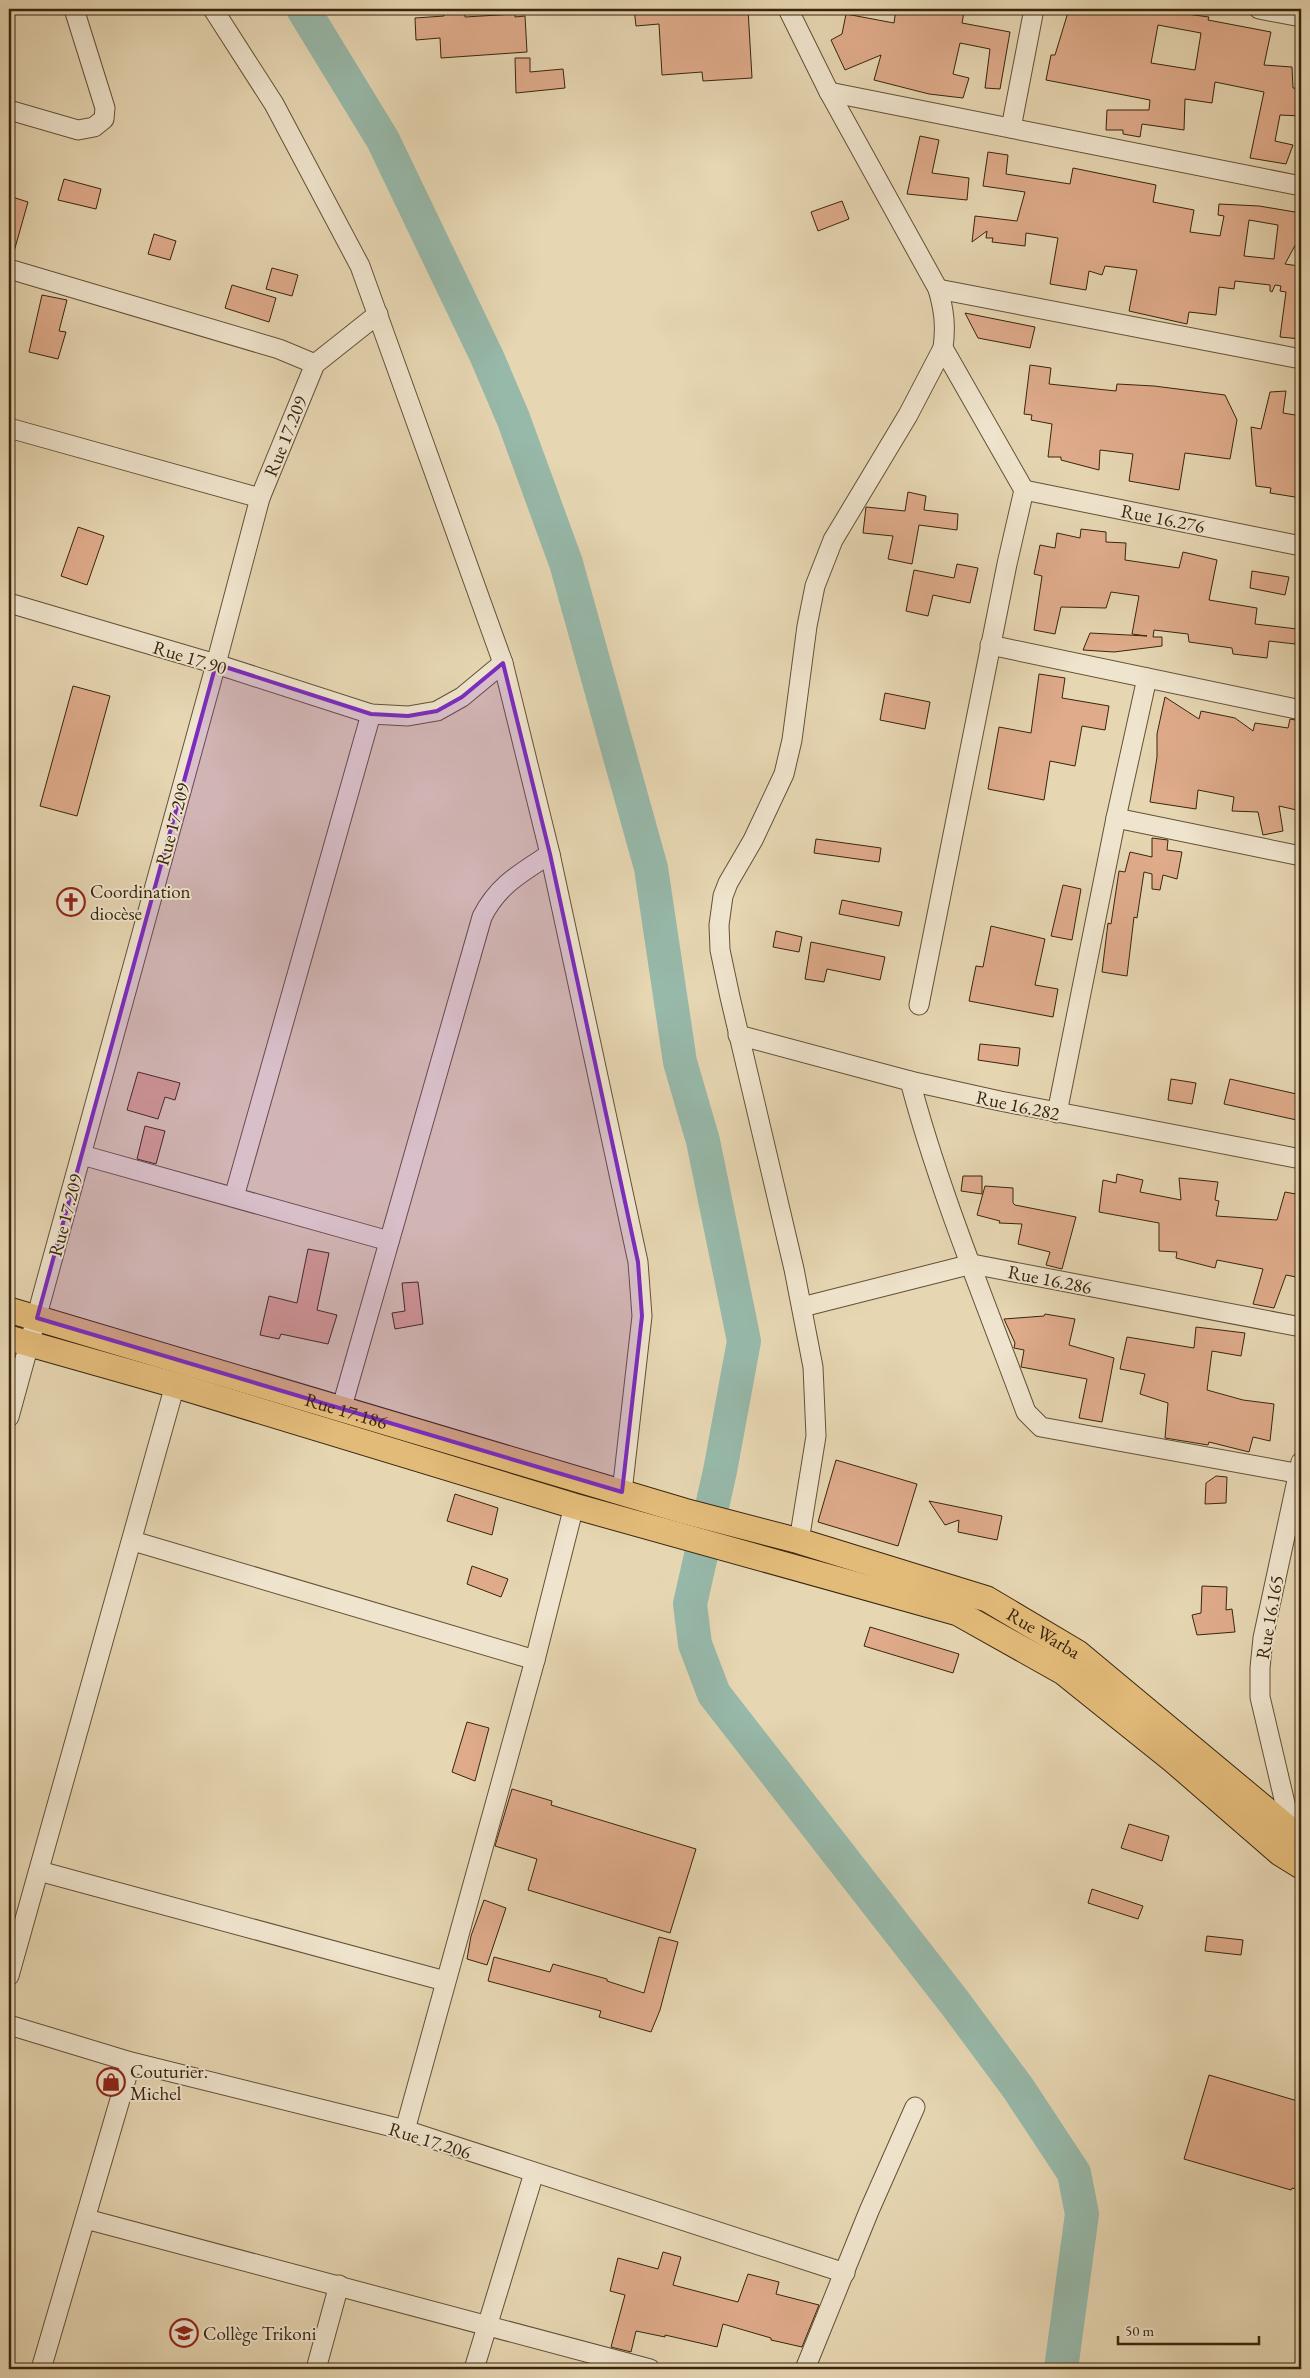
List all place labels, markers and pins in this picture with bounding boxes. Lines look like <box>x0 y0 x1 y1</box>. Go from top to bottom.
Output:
place label: Coordination diocèse <box>90 879 191 926</box>
church icon: Coordination diocèse <box>56 887 86 917</box>
place label: Couturier. Michel <box>130 2059 208 2106</box>
shop icon: Couturier. Michel <box>96 2067 126 2097</box>
school or university icon: Collège Trikoni <box>169 2318 199 2348</box>
place label: Collège Trikoni <box>203 2321 317 2346</box>

